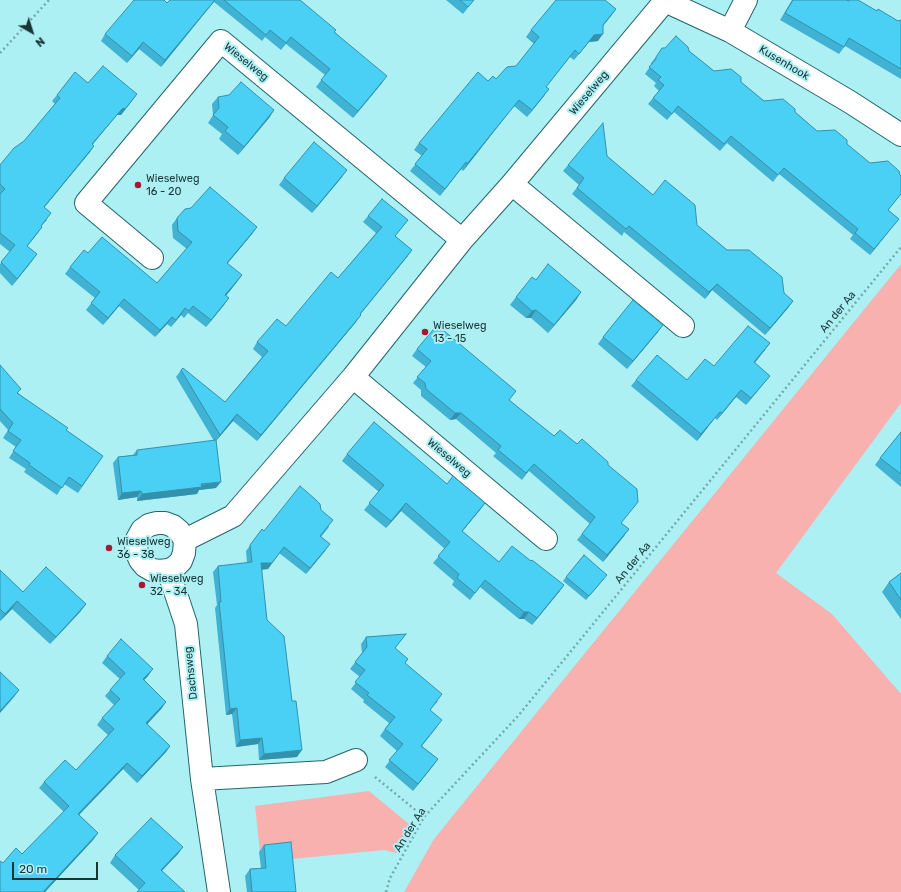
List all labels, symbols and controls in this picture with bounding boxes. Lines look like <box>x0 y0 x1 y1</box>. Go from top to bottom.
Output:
north arrow <box>12 12 52 52</box>
text: N <box>33 34 47 49</box>
street label: Wieselweg <box>221 40 271 84</box>
street label: Kusenhook <box>756 43 812 83</box>
street label: Wieselweg <box>567 68 611 118</box>
place label: Wieselweg 16 - 20 <box>146 172 199 198</box>
marker: Wieselweg 16 - 20 <box>133 180 143 190</box>
street label: An der Aa <box>817 289 859 335</box>
place label: Wieselweg 13 - 15 <box>433 319 486 345</box>
marker: Wieselweg 13 - 15 <box>420 327 430 337</box>
street label: Wieselweg <box>424 436 474 480</box>
place label: Wieselweg 36 - 38 <box>117 535 170 561</box>
street label: An der Aa <box>612 540 654 586</box>
marker: Wieselweg 36 - 38 <box>104 543 114 553</box>
place label: Wieselweg 32 - 34 <box>150 572 203 598</box>
marker: Wieselweg 32 - 34 <box>137 580 147 590</box>
street label: Dachsweg <box>182 646 200 700</box>
street label: An der Aa <box>391 805 429 855</box>
scale bar <box>14 854 100 880</box>
text: 20 m <box>19 862 47 876</box>

